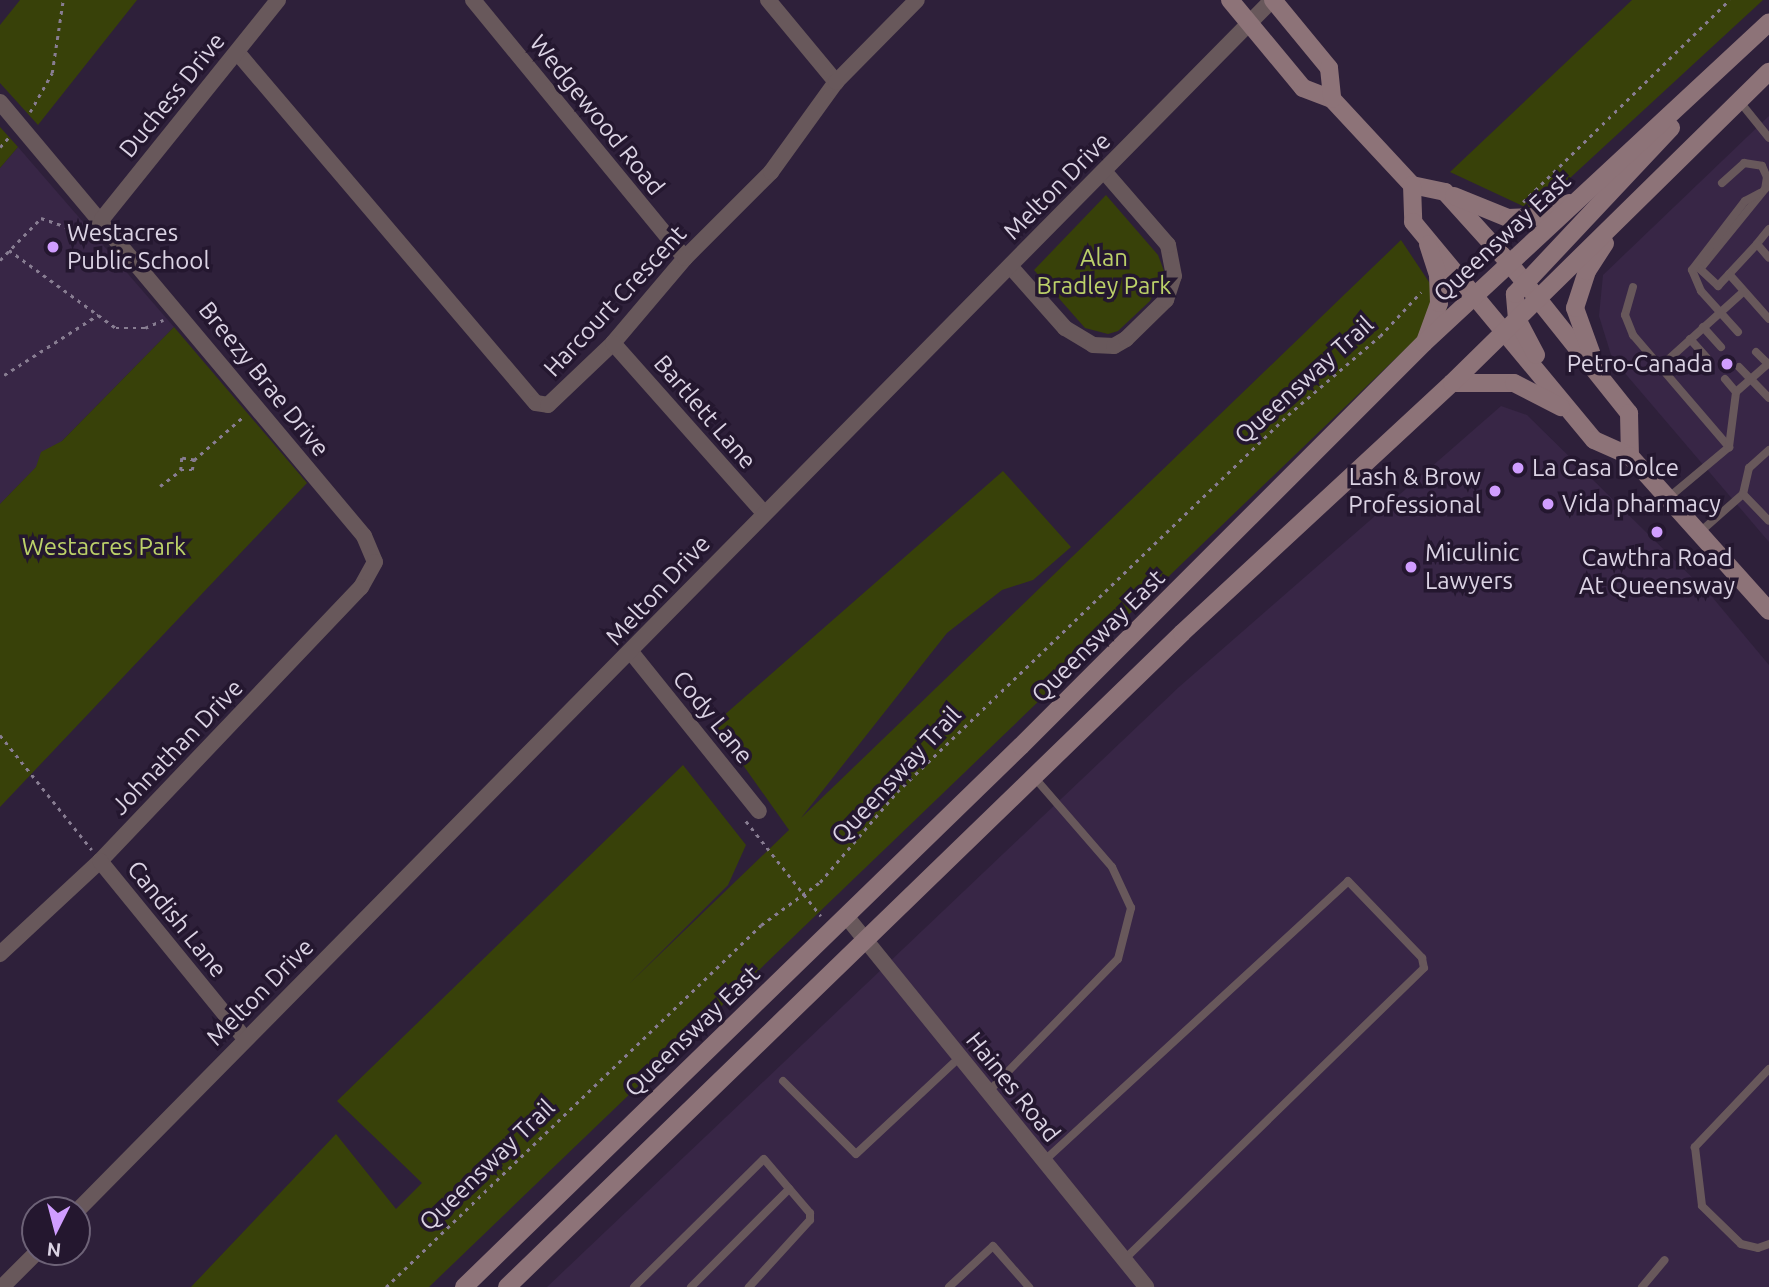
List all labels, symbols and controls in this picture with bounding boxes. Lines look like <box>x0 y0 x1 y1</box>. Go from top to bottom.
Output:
street label: Duchess Drive <box>113 27 231 163</box>
street label: Wedgewood Road <box>524 29 670 201</box>
street label: Melton Drive <box>997 126 1117 246</box>
street label: Queensway East <box>1428 166 1576 308</box>
place label: Westacres Public School <box>67 219 210 275</box>
street label: Harcourt Crescent <box>538 220 692 382</box>
marker: Westacres Public School <box>45 239 61 255</box>
park label: Alan Bradley Park <box>1037 244 1171 300</box>
street label: Breezy Brae Drive <box>193 296 335 462</box>
street label: Queensway Trail <box>1229 310 1379 450</box>
street label: Bartlett Lane <box>648 349 762 475</box>
place label: Petro-Canada <box>1567 350 1713 378</box>
marker: Petro-Canada <box>1719 356 1735 372</box>
place label: La Casa Dolce <box>1532 454 1679 482</box>
marker: La Casa Dolce <box>1510 460 1526 476</box>
place label: Lash & Brow Professional <box>1348 463 1481 519</box>
marker: Lash & Brow Professional <box>1487 483 1503 499</box>
place label: Vida pharmacy <box>1562 490 1721 518</box>
marker: Vida pharmacy <box>1540 496 1556 512</box>
marker: Cawthra Road At Queensway <box>1649 524 1665 540</box>
street label: Melton Drive <box>600 529 716 651</box>
park label: Westacres Park <box>22 533 186 561</box>
place label: Miculinic Lawyers <box>1425 539 1519 595</box>
place label: Cawthra Road At Queensway <box>1579 544 1735 600</box>
marker: Miculinic Lawyers <box>1403 559 1419 575</box>
street label: Queensway East <box>1025 563 1171 709</box>
street label: Cody Lane <box>667 665 759 769</box>
street label: Johnathan Drive <box>105 673 249 821</box>
street label: Queensway Trail <box>825 700 967 850</box>
street label: Candish Lane <box>121 855 233 983</box>
street label: Melton Drive <box>200 932 320 1052</box>
street label: Queensway East <box>618 959 766 1103</box>
street label: Haines Road <box>960 1026 1066 1148</box>
street label: Queensway Trail <box>413 1093 561 1237</box>
north arrow <box>21 1196 91 1266</box>
text: N <box>46 1238 62 1262</box>

